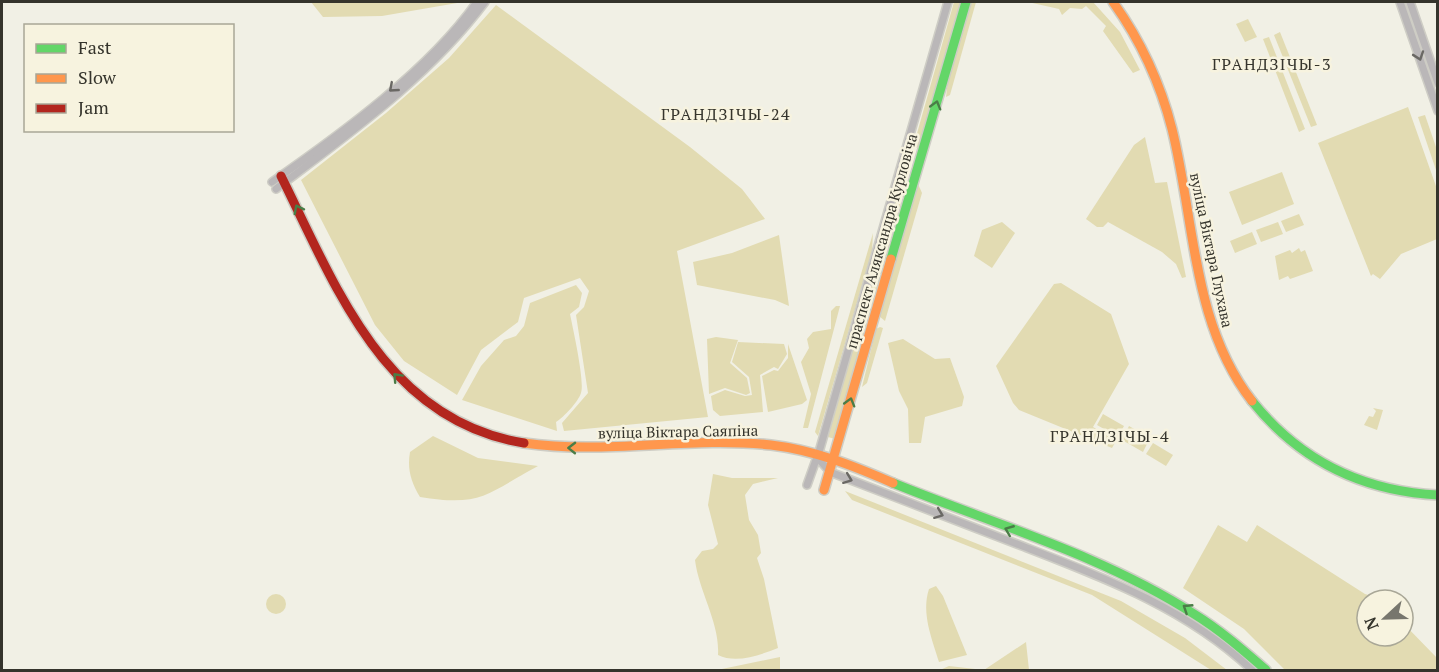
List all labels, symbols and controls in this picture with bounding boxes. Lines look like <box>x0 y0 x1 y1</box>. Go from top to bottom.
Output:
legend <box>24 24 234 132</box>
text: Fast <box>78 35 112 59</box>
one-way arrow <box>1411 50 1424 61</box>
district label: ГРАНДЗІЧЫ-3 <box>1212 53 1332 75</box>
text: Slow <box>78 65 117 89</box>
one-way arrow <box>388 81 399 92</box>
text: Jam <box>78 95 109 119</box>
one-way arrow <box>929 100 941 111</box>
district label: ГРАНДЗІЧЫ-24 <box>661 103 791 125</box>
street label: праспект Аляксандра Курловіча <box>841 131 921 351</box>
street label: вуліца Віктара Глухава <box>1186 171 1238 330</box>
one-way arrow <box>294 205 305 216</box>
one-way arrow <box>393 373 404 383</box>
one-way arrow <box>843 397 855 408</box>
street label: вуліца Віктара Саяпіна <box>598 420 759 442</box>
district label: ГРАНДЗІЧЫ-4 <box>1050 425 1170 447</box>
one-way arrow <box>567 441 576 454</box>
one-way arrow <box>842 472 853 484</box>
one-way arrow <box>933 507 944 519</box>
one-way arrow <box>1005 525 1016 537</box>
north arrow <box>1355 588 1415 648</box>
one-way arrow <box>1183 605 1194 616</box>
text: N <box>1359 614 1384 633</box>

